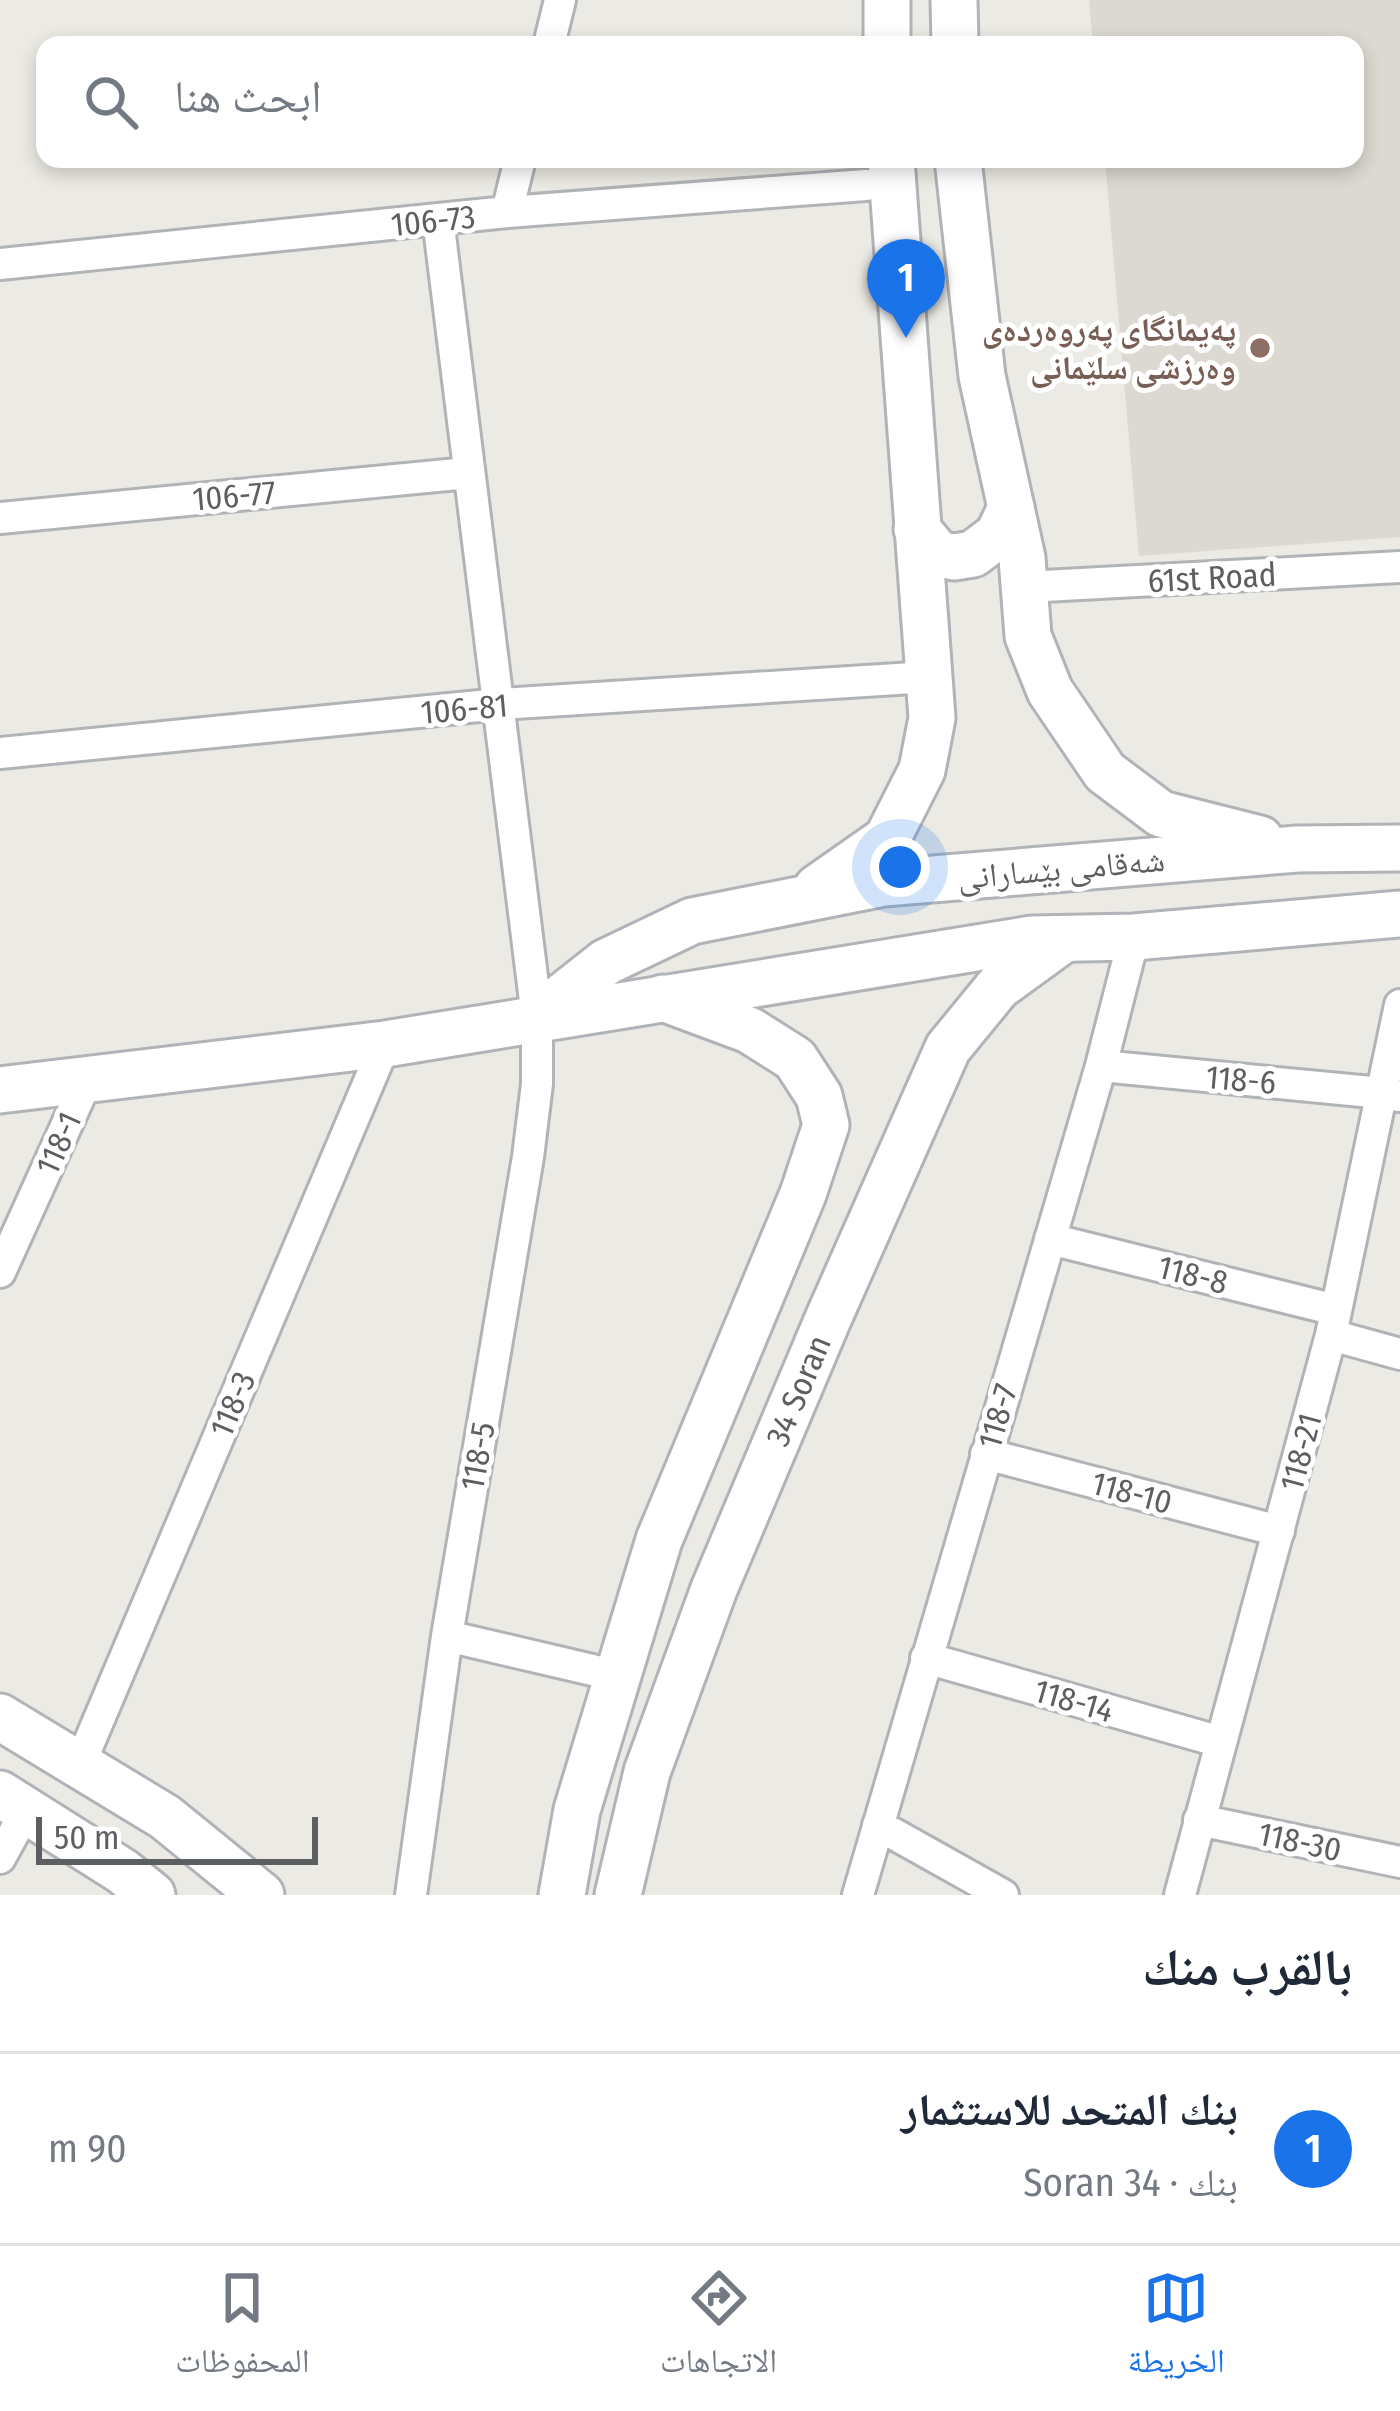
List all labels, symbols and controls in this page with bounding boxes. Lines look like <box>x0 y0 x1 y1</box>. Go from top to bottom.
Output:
search box <box>36 36 1364 168</box>
icon: search <box>78 69 144 135</box>
text: ابحث هنا <box>174 70 322 124</box>
street label: 106-73 <box>389 197 477 245</box>
pin: 1 <box>867 239 945 338</box>
place label: پەیمانگای پەروەردەی وەرزشی سلێمانی <box>982 310 1236 388</box>
marker: پەیمانگای پەروەردەی وەرزشی سلێمانی <box>1247 335 1273 361</box>
street label: 106-77 <box>191 472 277 520</box>
street label: 61st Road <box>1147 555 1277 601</box>
street label: 106-81 <box>419 685 509 733</box>
your location <box>870 837 930 897</box>
street label: شەقامی بێسارانی <box>956 840 1166 898</box>
street label: 118-6 <box>1204 1057 1278 1103</box>
street label: 118-1 <box>28 1106 90 1181</box>
street label: 118-8 <box>1154 1247 1232 1303</box>
street label: 34 Soran <box>758 1329 840 1452</box>
street label: 118-3 <box>201 1366 264 1443</box>
street label: 118-7 <box>970 1379 1026 1453</box>
street label: 118-21 <box>1271 1409 1330 1495</box>
street label: 118-5 <box>452 1419 504 1494</box>
street label: 118-10 <box>1087 1463 1176 1523</box>
street label: 118-14 <box>1030 1671 1118 1731</box>
scale bar <box>36 1811 318 1864</box>
street label: 118-30 <box>1255 1814 1345 1870</box>
text: 50 m <box>54 1818 119 1858</box>
text: بالقرب منك <box>1142 1937 1352 1999</box>
text: بنك المتحد للاستثمار <box>901 2083 1238 2137</box>
text: 90 m <box>48 2126 126 2172</box>
text: 1 <box>1305 2126 1321 2172</box>
text: بنك · 34 Soran <box>1023 2160 1238 2206</box>
tab: المحفوظات <box>175 2265 310 2393</box>
tab: الاتجاهات <box>660 2265 777 2393</box>
tab: الخريطة <box>1128 2265 1225 2393</box>

